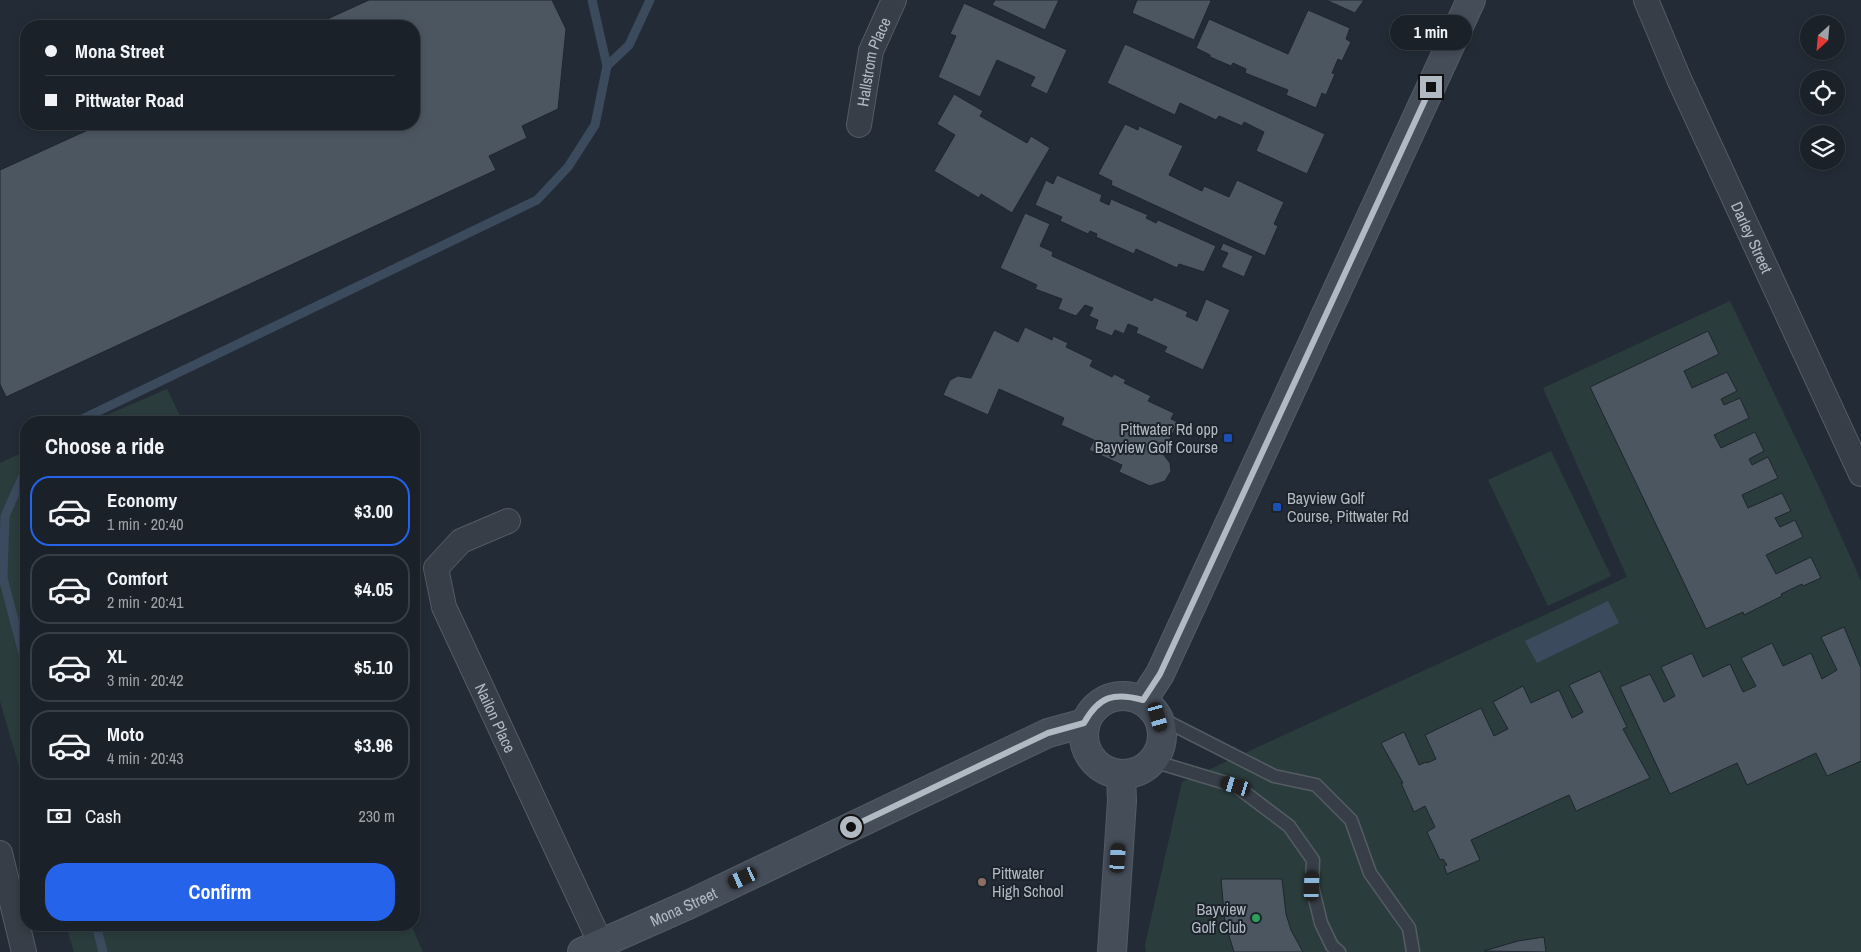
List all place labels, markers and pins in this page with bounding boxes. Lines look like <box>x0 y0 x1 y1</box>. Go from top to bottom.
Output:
place label: Pittwater Rd opp Bayview Golf Course <box>1095 418 1218 458</box>
marker: Pittwater Rd opp Bayview Golf Course <box>1222 432 1234 444</box>
place label: Bayview Golf Course, Pittwater Rd <box>1287 487 1409 527</box>
marker: Bayview Golf Course, Pittwater Rd <box>1271 501 1283 513</box>
place label: Pittwater High School <box>992 862 1064 902</box>
marker: Pittwater High School <box>976 876 988 888</box>
place label: Bayview Golf Club <box>1191 898 1247 938</box>
marker: Bayview Golf Club <box>1250 912 1262 924</box>

